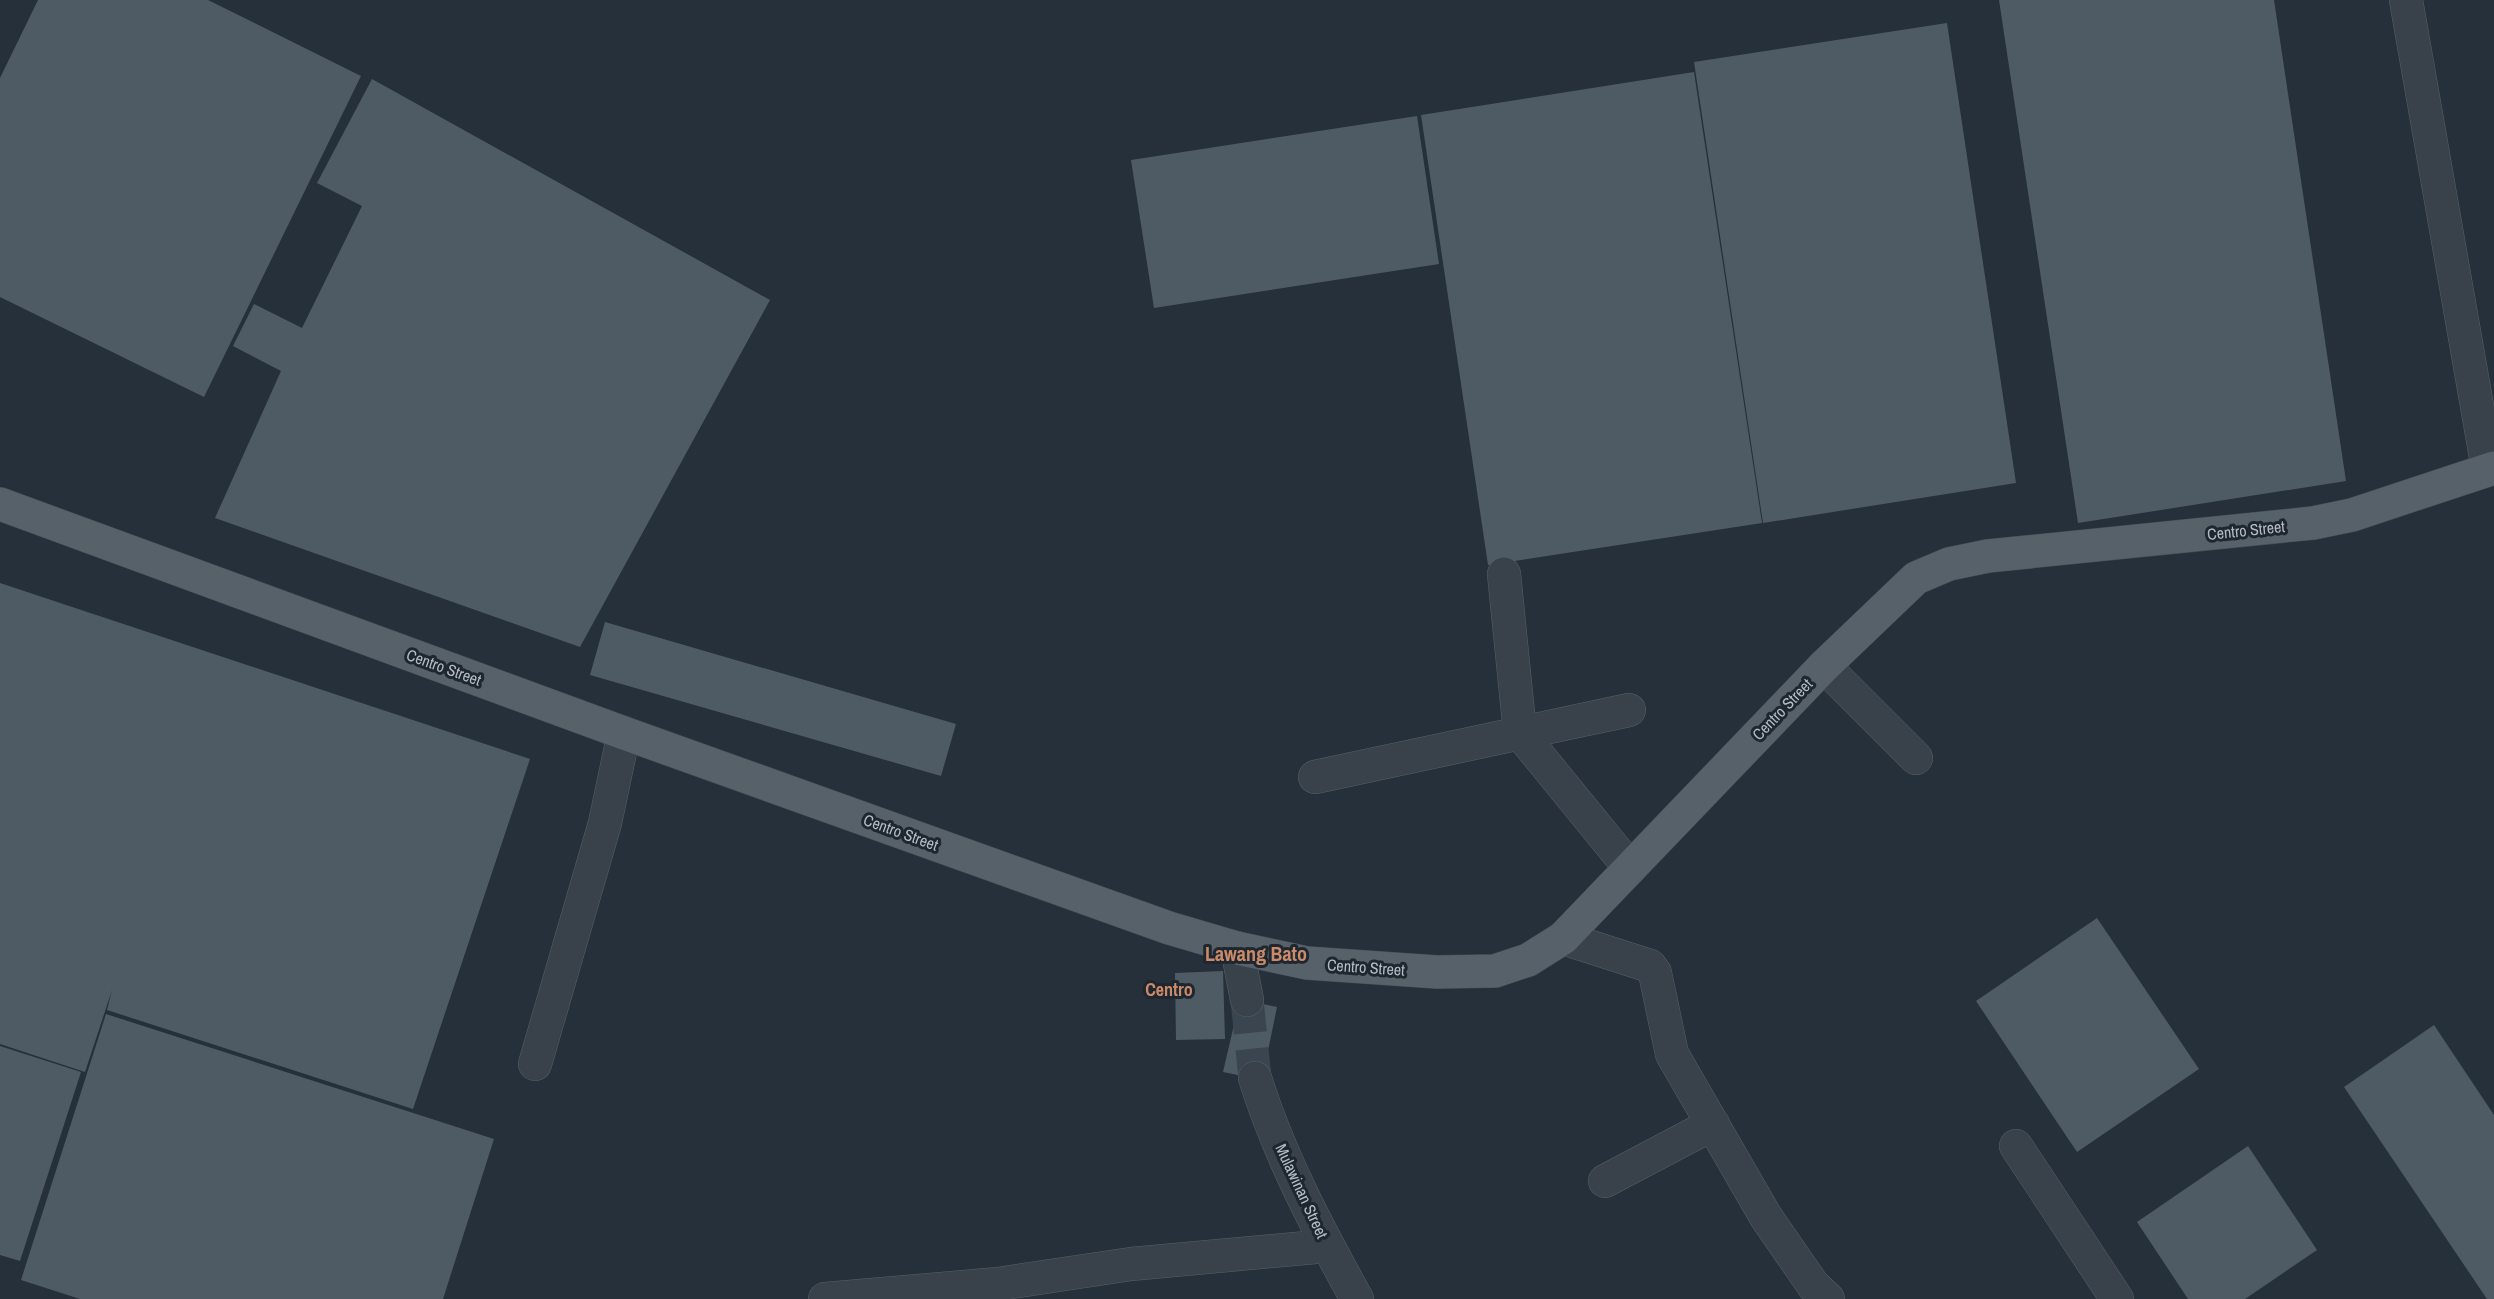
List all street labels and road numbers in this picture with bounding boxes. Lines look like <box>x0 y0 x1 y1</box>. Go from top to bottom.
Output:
street label: Centro Street <box>2206 515 2286 545</box>
street label: Centro Street <box>404 643 485 691</box>
street label: Centro Street <box>1747 673 1817 745</box>
street label: Centro Street <box>861 808 942 856</box>
street label: Centro Street <box>1326 953 1406 981</box>
street label: Mulawinan Street <box>1270 1140 1334 1242</box>

